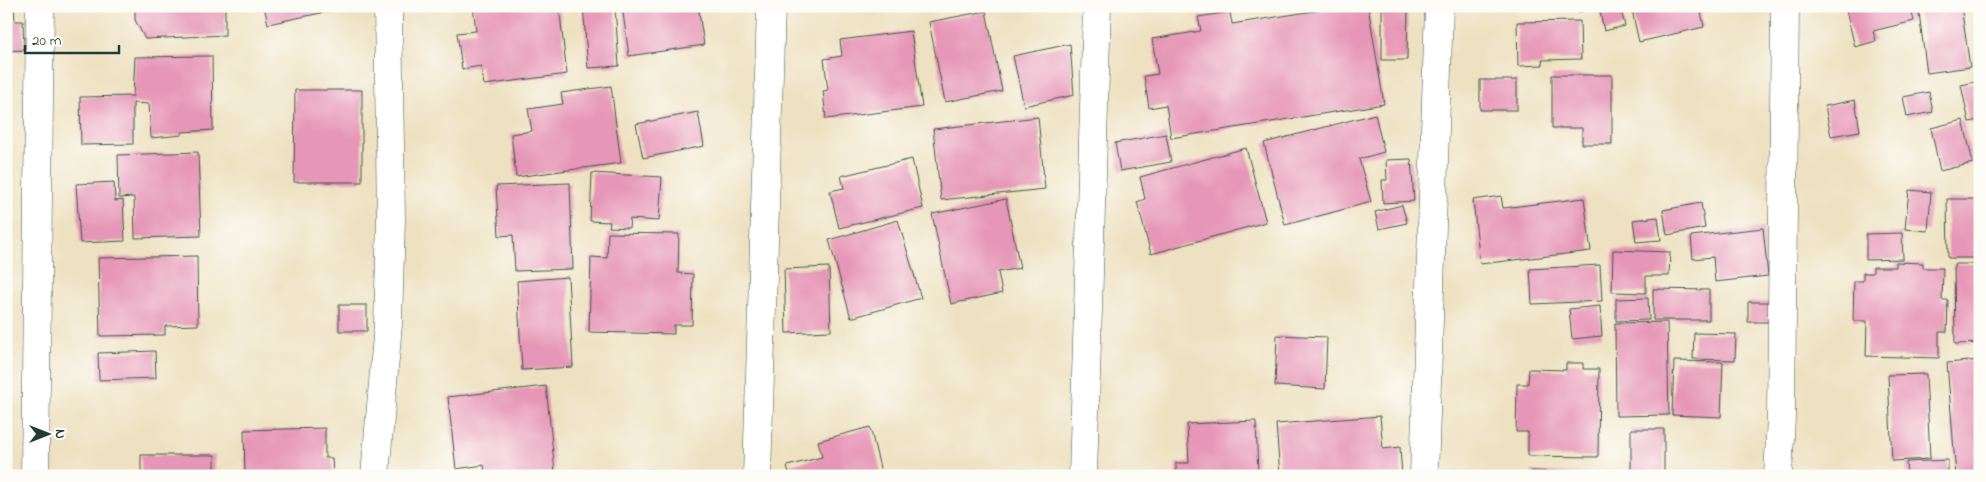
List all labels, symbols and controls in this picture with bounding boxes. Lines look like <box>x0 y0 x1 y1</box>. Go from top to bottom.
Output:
scale bar <box>25 22 119 54</box>
text: 20 m <box>32 30 62 52</box>
north arrow <box>22 410 72 460</box>
text: N <box>49 429 70 439</box>

